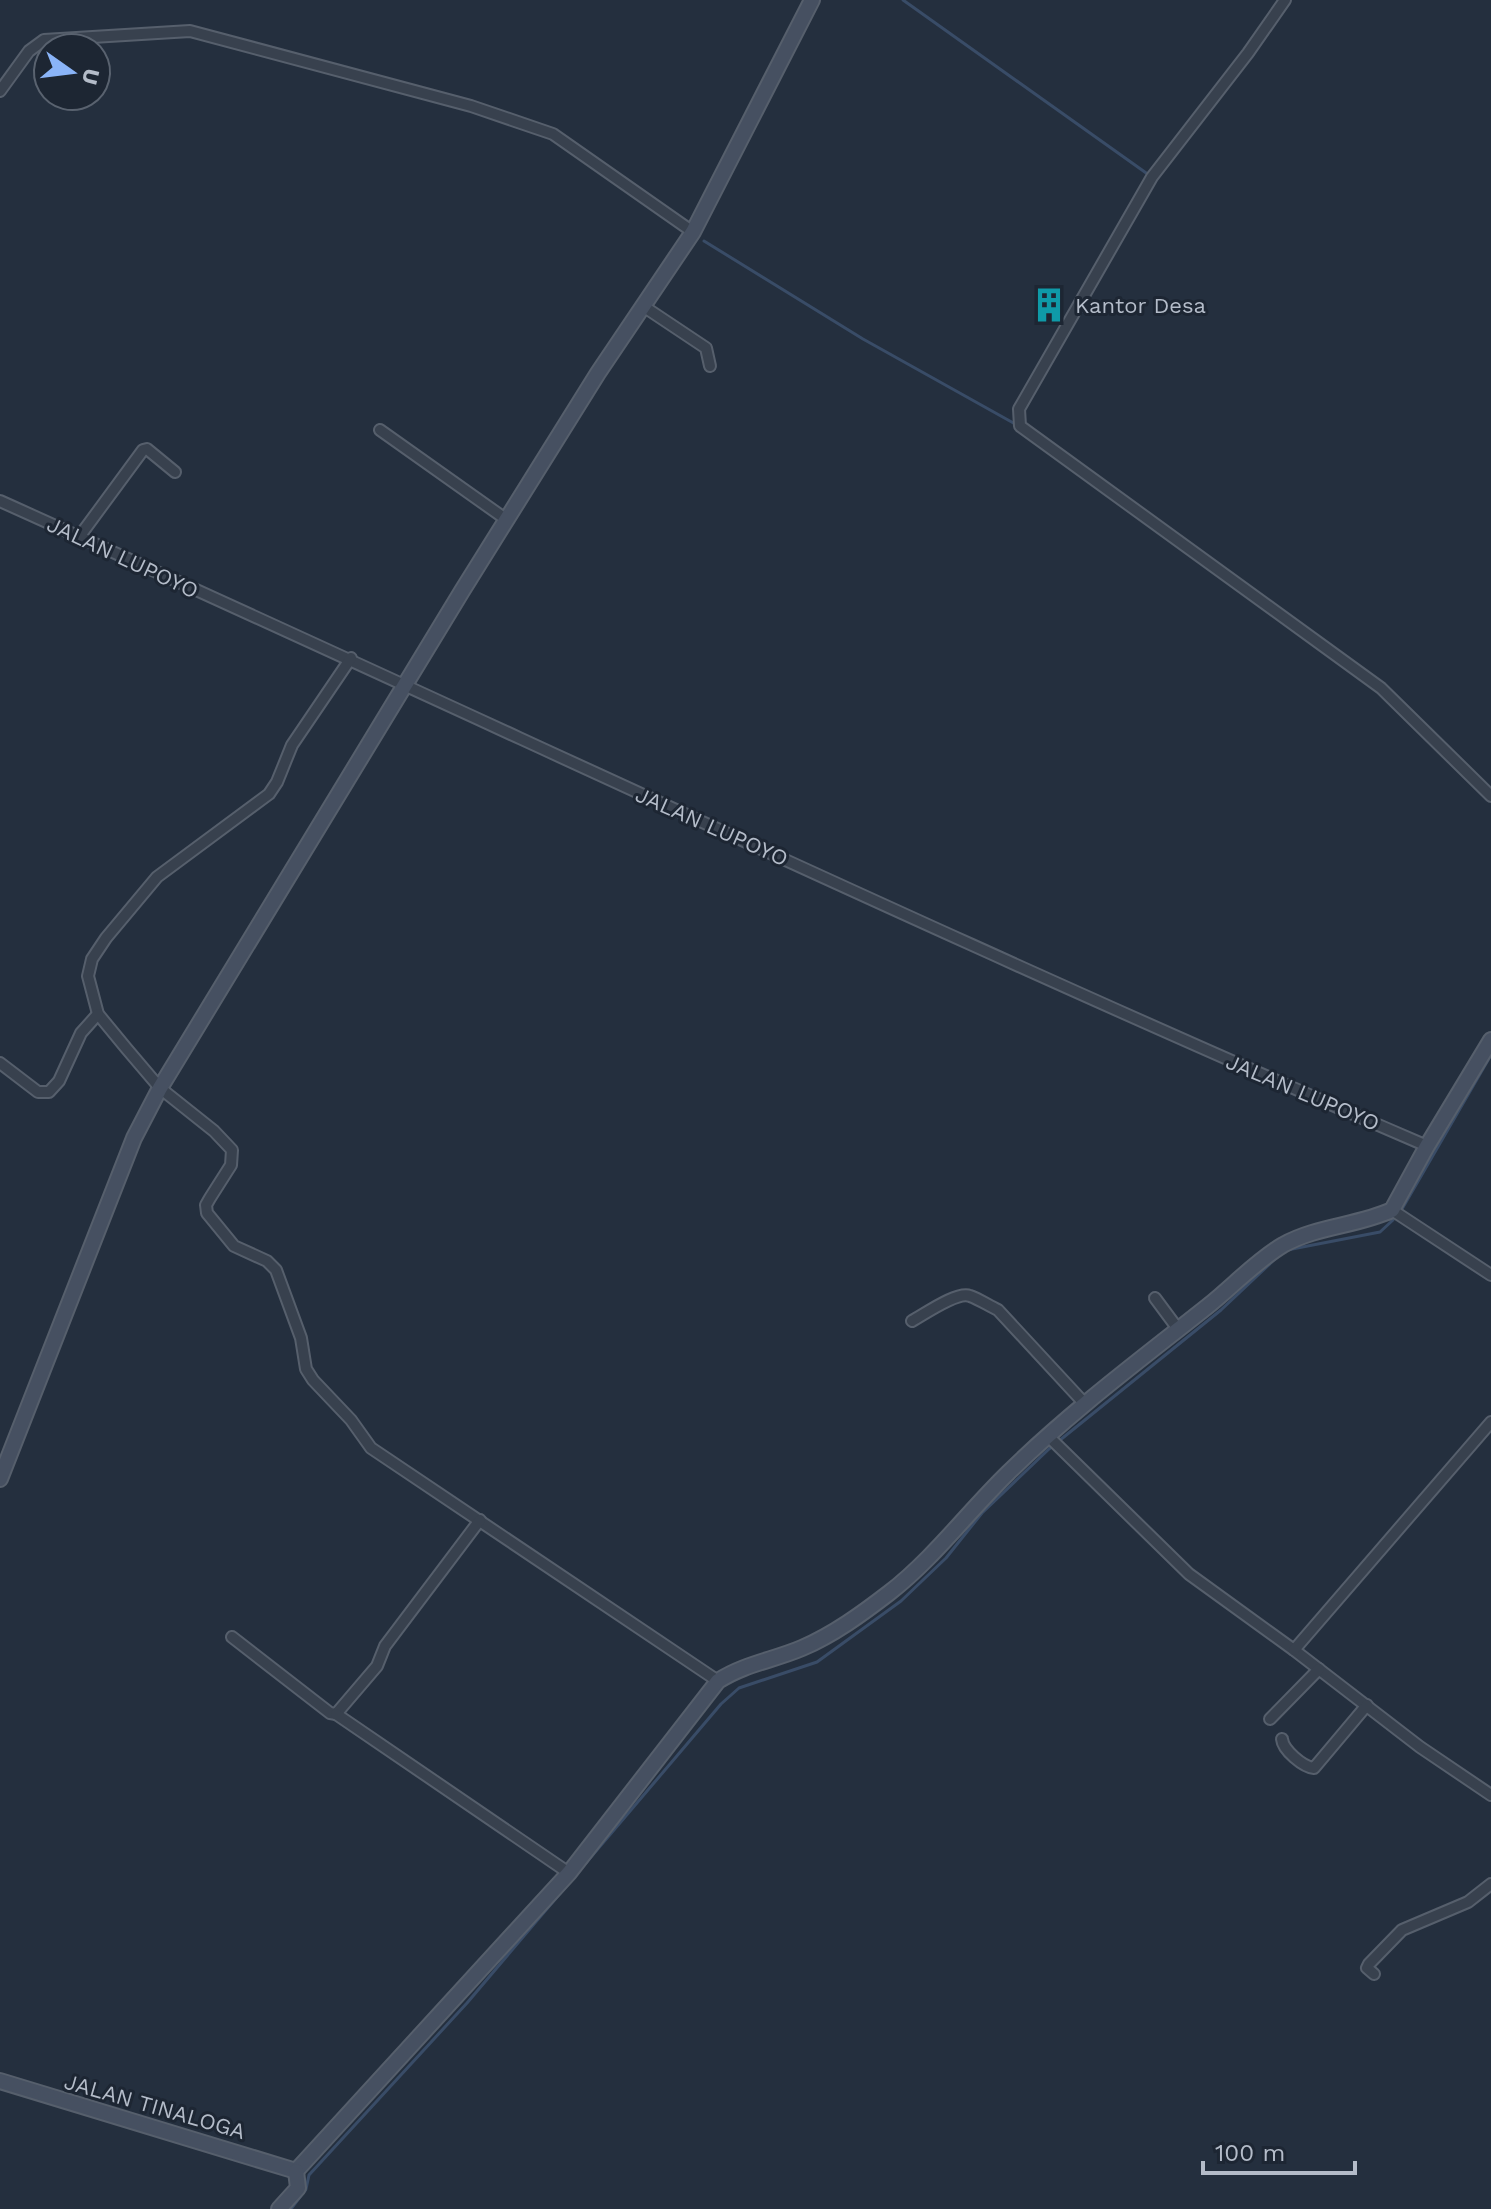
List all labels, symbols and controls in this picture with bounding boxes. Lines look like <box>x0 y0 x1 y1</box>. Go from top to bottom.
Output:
north arrow <box>32 32 112 112</box>
text: U <box>77 66 105 87</box>
building icon: Kantor Desa <box>1030 286 1068 324</box>
place label: Kantor Desa <box>1075 293 1206 318</box>
street label: JALAN LUPOYO <box>43 511 202 603</box>
street label: JALAN LUPOYO <box>632 782 792 871</box>
street label: JALAN LUPOYO <box>1222 1049 1383 1136</box>
street label: JALAN TINALOGA <box>61 2069 248 2144</box>
scale bar <box>1203 2125 1355 2175</box>
text: 100 m <box>1215 2139 1285 2167</box>

